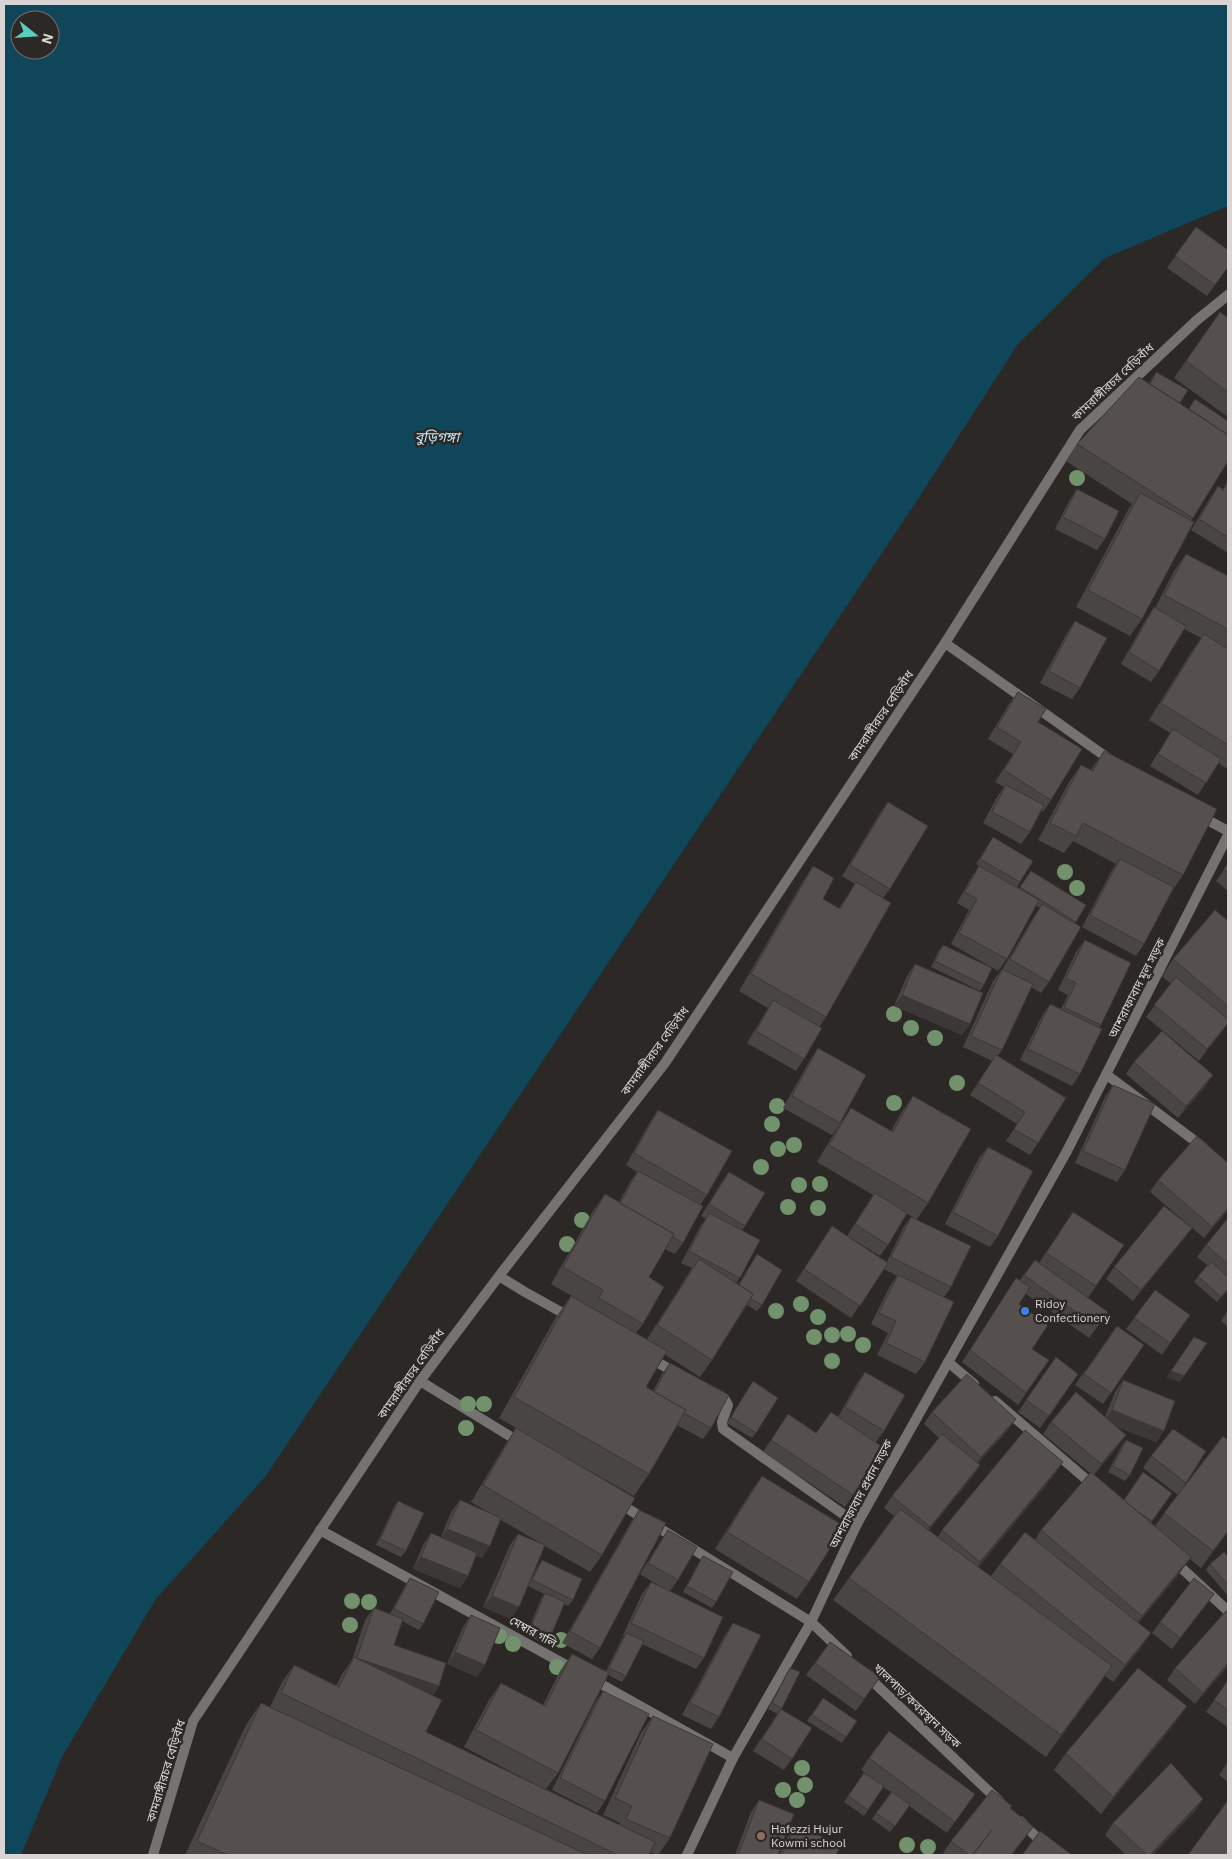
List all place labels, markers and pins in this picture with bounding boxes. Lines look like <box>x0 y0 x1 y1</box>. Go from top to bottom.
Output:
place label: Ridoy Confectionery <box>1035 1296 1110 1325</box>
marker: Ridoy Confectionery <box>1019 1305 1031 1317</box>
place label: Hafezzi Hujur Kowmi school <box>771 1821 846 1850</box>
marker: Hafezzi Hujur Kowmi school <box>755 1830 767 1842</box>

